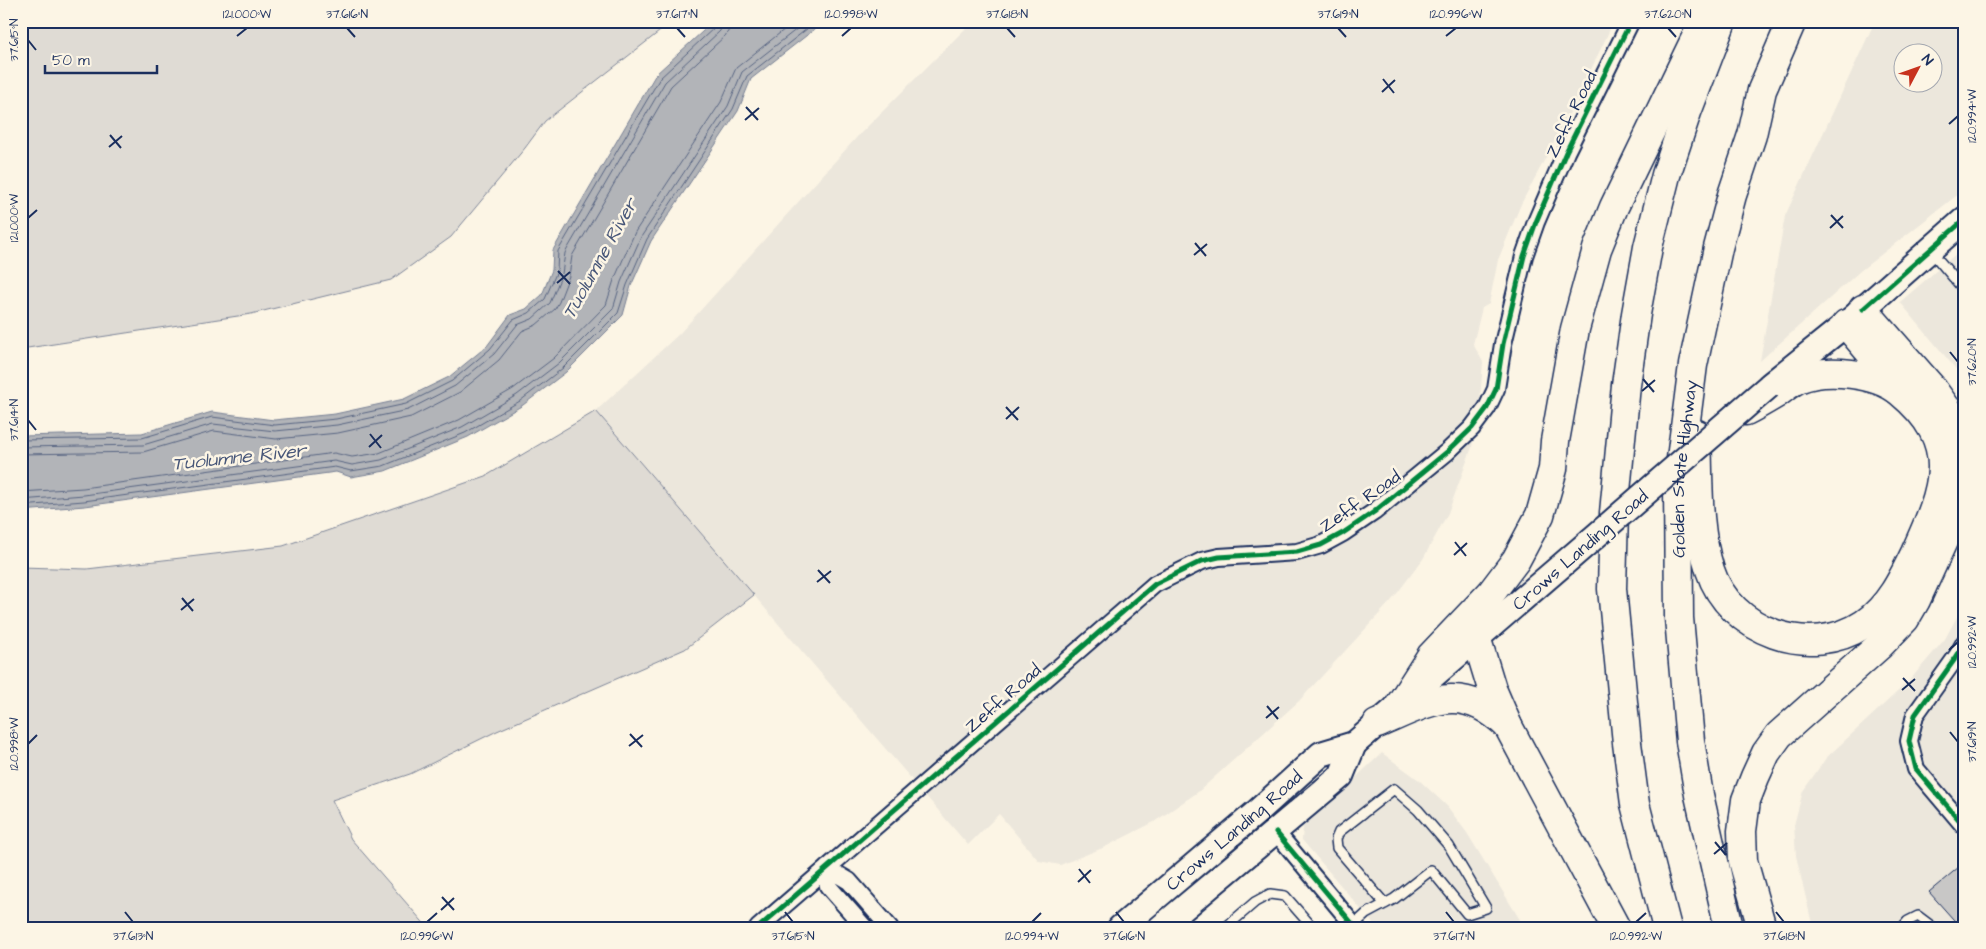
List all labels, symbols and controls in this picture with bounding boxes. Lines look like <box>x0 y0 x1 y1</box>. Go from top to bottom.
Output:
text: 121.000°W <box>223 6 272 23</box>
text: 37.616°N <box>326 6 368 23</box>
text: 37.617°N <box>656 6 698 23</box>
text: 120.998°W <box>824 6 878 23</box>
text: 37.618°N <box>986 6 1029 23</box>
text: 37.619°N <box>1317 6 1359 23</box>
text: 120.996°W <box>1430 6 1483 23</box>
text: 37.620°N <box>1644 6 1692 23</box>
text: 37.615°N <box>6 18 23 61</box>
scale bar <box>45 42 158 74</box>
north arrow <box>1894 42 1944 92</box>
text: 50 m <box>52 50 90 71</box>
text: N <box>1917 50 1938 70</box>
street label: Zeff Road <box>1540 67 1603 162</box>
text: 120.994°W <box>1964 89 1981 143</box>
water label: Tuolumne River <box>556 191 646 324</box>
text: 121.000°W <box>6 193 23 242</box>
text: 37.620°N <box>1964 338 1981 386</box>
street label: Golden State Highway <box>1666 379 1705 558</box>
text: 37.614°N <box>6 398 23 441</box>
water label: Tuolumne River <box>171 437 310 478</box>
street label: Zeff Road <box>1315 464 1406 539</box>
street label: Crows Landing Road <box>1507 484 1654 617</box>
text: 120.992°W <box>1964 615 1981 668</box>
street label: Zeff Road <box>960 658 1047 739</box>
text: 120.998°W <box>6 717 23 771</box>
text: 37.619°N <box>1964 721 1981 763</box>
street label: Crows Landing Road <box>1161 765 1308 897</box>
text: 37.613°N <box>113 928 154 945</box>
text: 120.996°W <box>401 928 454 945</box>
text: 37.615°N <box>772 928 815 945</box>
text: 120.994°W <box>1005 928 1059 945</box>
text: 37.616°N <box>1103 928 1145 945</box>
text: 37.617°N <box>1433 928 1475 945</box>
text: 120.992°W <box>1610 928 1663 945</box>
text: 37.618°N <box>1763 928 1806 945</box>

